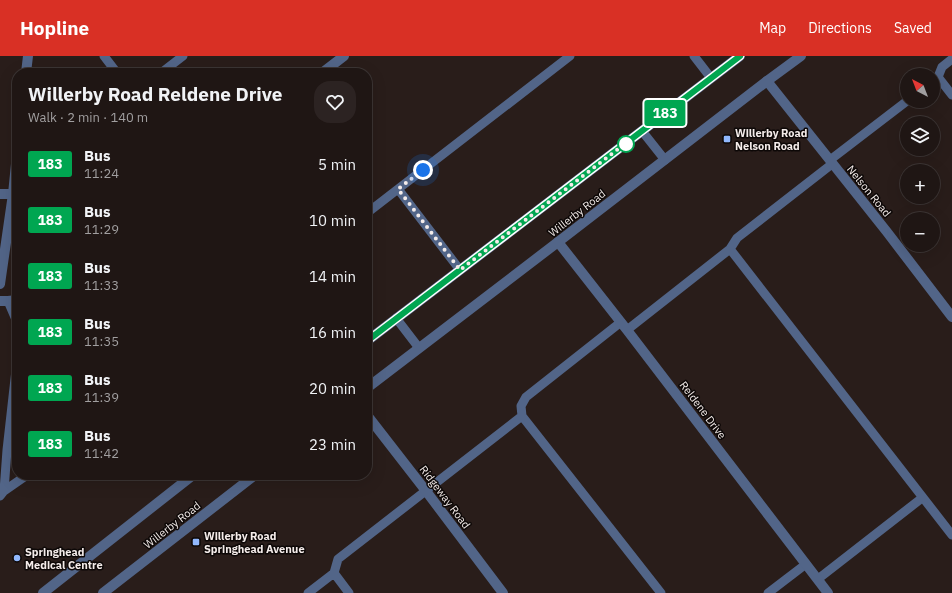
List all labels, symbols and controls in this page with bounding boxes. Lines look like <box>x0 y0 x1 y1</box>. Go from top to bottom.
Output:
text: Hopline <box>20 16 89 40</box>
text: Map <box>759 19 786 37</box>
text: Directions <box>808 19 872 37</box>
text: Saved <box>894 19 932 37</box>
north arrow <box>900 68 940 108</box>
map controls <box>900 68 940 252</box>
button: heart <box>314 81 356 123</box>
text: Willerby Road Reldene Drive <box>28 82 283 106</box>
line badge: 183 <box>642 100 688 126</box>
text: 183 <box>652 104 678 122</box>
text: Walk · 2 min · 140 m <box>28 109 148 126</box>
button: layers <box>900 116 940 156</box>
place label: Willerby Road Nelson Road <box>735 126 808 153</box>
marker: Willerby Road Nelson Road <box>722 134 732 144</box>
unlabelled marker <box>617 135 635 153</box>
text: Bus <box>84 146 111 165</box>
text: 183 <box>37 155 63 173</box>
text: 5 min <box>318 155 356 174</box>
your location <box>413 160 433 180</box>
street label: Nelson Road <box>844 162 894 220</box>
button: + <box>900 164 940 204</box>
text: 11:24 <box>84 165 119 182</box>
street label: Willerby Road <box>546 186 608 240</box>
text: Bus <box>84 202 111 221</box>
text: 183 <box>37 211 63 229</box>
text: 10 min <box>309 211 356 230</box>
button: − <box>900 212 940 252</box>
text: 11:29 <box>84 221 119 238</box>
text: Bus <box>84 258 111 277</box>
text: 183 <box>37 267 63 285</box>
text: 14 min <box>309 267 356 286</box>
text: 11:33 <box>84 277 119 294</box>
text: Bus <box>84 314 111 333</box>
text: 183 <box>37 323 63 341</box>
text: 16 min <box>309 323 356 342</box>
text: 11:35 <box>84 333 119 350</box>
text: Bus <box>84 370 111 389</box>
street label: Reldene Drive <box>677 378 729 442</box>
text: 183 <box>37 379 63 397</box>
text: 20 min <box>309 379 356 398</box>
text: 11:39 <box>84 389 119 406</box>
text: Bus <box>84 426 111 445</box>
text: 183 <box>37 435 63 453</box>
text: 23 min <box>309 435 356 454</box>
text: 11:42 <box>84 445 119 462</box>
street label: Ridgeway Road <box>417 463 473 531</box>
street label: Willerby Road <box>141 498 203 552</box>
place label: Willerby Road Springhead Avenue <box>204 529 305 556</box>
marker: Willerby Road Springhead Avenue <box>191 537 201 547</box>
place label: Springhead Medical Centre <box>25 545 103 572</box>
marker: Springhead Medical Centre <box>12 553 22 563</box>

